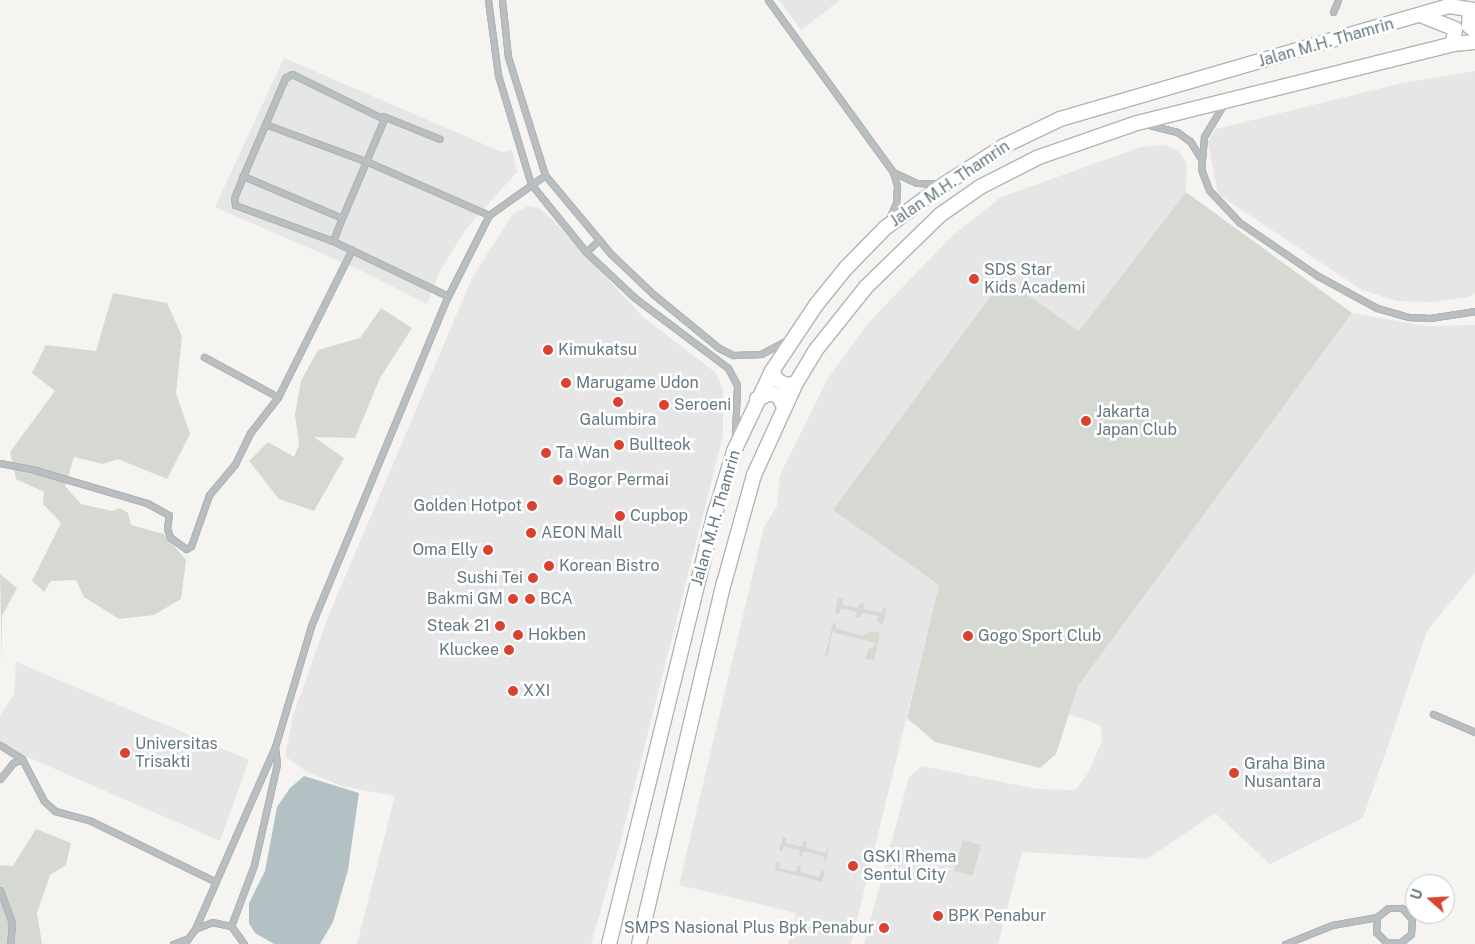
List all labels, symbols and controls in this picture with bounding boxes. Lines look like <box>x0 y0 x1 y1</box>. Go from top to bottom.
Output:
street label: Jalan M.H. Thamrin <box>1256 14 1396 72</box>
street label: Jalan M.H. Thamrin <box>886 137 1014 231</box>
place label: SDS Star Kids Academi <box>984 260 1085 298</box>
marker: SDS Star Kids Academi <box>968 273 980 285</box>
place label: Kimukatsu <box>558 340 637 360</box>
marker: Kimukatsu <box>542 344 554 356</box>
place label: Marugame Udon <box>576 373 699 393</box>
marker: Marugame Udon <box>560 377 572 389</box>
place label: Seroeni <box>674 395 731 415</box>
marker: Galumbira <box>612 396 624 408</box>
marker: Seroeni <box>658 399 670 411</box>
place label: Jakarta Japan Club <box>1096 402 1177 440</box>
place label: Galumbira <box>580 410 656 430</box>
marker: Jakarta Japan Club <box>1080 415 1092 427</box>
place label: Bullteok <box>629 435 691 455</box>
marker: Bullteok <box>613 439 625 451</box>
place label: Ta Wan <box>556 443 610 463</box>
marker: Ta Wan <box>540 447 552 459</box>
street label: Jalan M.H. Thamrin <box>687 448 745 588</box>
place label: Bogor Permai <box>568 470 669 490</box>
marker: Bogor Permai <box>552 474 564 486</box>
place label: Golden Hotpot <box>414 496 522 516</box>
marker: Golden Hotpot <box>526 500 538 512</box>
place label: Cupbop <box>630 506 688 526</box>
marker: Cupbop <box>614 510 626 522</box>
place label: AEON Mall <box>541 523 622 543</box>
marker: AEON Mall <box>525 527 537 539</box>
place label: Oma Elly <box>412 540 478 560</box>
marker: Oma Elly <box>482 544 494 556</box>
place label: Korean Bistro <box>559 556 660 576</box>
marker: Korean Bistro <box>543 560 555 572</box>
place label: Sushi Tei <box>456 568 523 588</box>
marker: Sushi Tei <box>527 572 539 584</box>
place label: Bakmi GM <box>427 589 503 609</box>
place label: BCA <box>540 589 573 609</box>
marker: Bakmi GM <box>507 593 519 605</box>
marker: BCA <box>524 593 536 605</box>
place label: Steak 21 <box>427 616 490 636</box>
marker: Steak 21 <box>494 620 506 632</box>
place label: Hokben <box>528 625 586 645</box>
place label: Gogo Sport Club <box>978 626 1101 646</box>
marker: Hokben <box>512 629 524 641</box>
marker: Gogo Sport Club <box>962 630 974 642</box>
place label: Kluckee <box>439 640 499 660</box>
marker: Kluckee <box>503 644 515 656</box>
place label: XXI <box>523 681 550 701</box>
marker: XXI <box>507 685 519 697</box>
place label: Universitas Trisakti <box>135 734 218 772</box>
marker: Universitas Trisakti <box>119 747 131 759</box>
place label: Graha Bina Nusantara <box>1244 754 1325 792</box>
marker: Graha Bina Nusantara <box>1228 767 1240 779</box>
place label: GSKI Rhema Sentul City <box>863 847 956 885</box>
marker: GSKI Rhema Sentul City <box>847 860 859 872</box>
north arrow <box>1405 874 1455 924</box>
text: U <box>1408 887 1426 902</box>
place label: BPK Penabur <box>948 906 1046 926</box>
marker: BPK Penabur <box>932 910 944 922</box>
place label: SMPS Nasional Plus Bpk Penabur <box>624 918 874 938</box>
marker: SMPS Nasional Plus Bpk Penabur <box>878 922 890 934</box>

